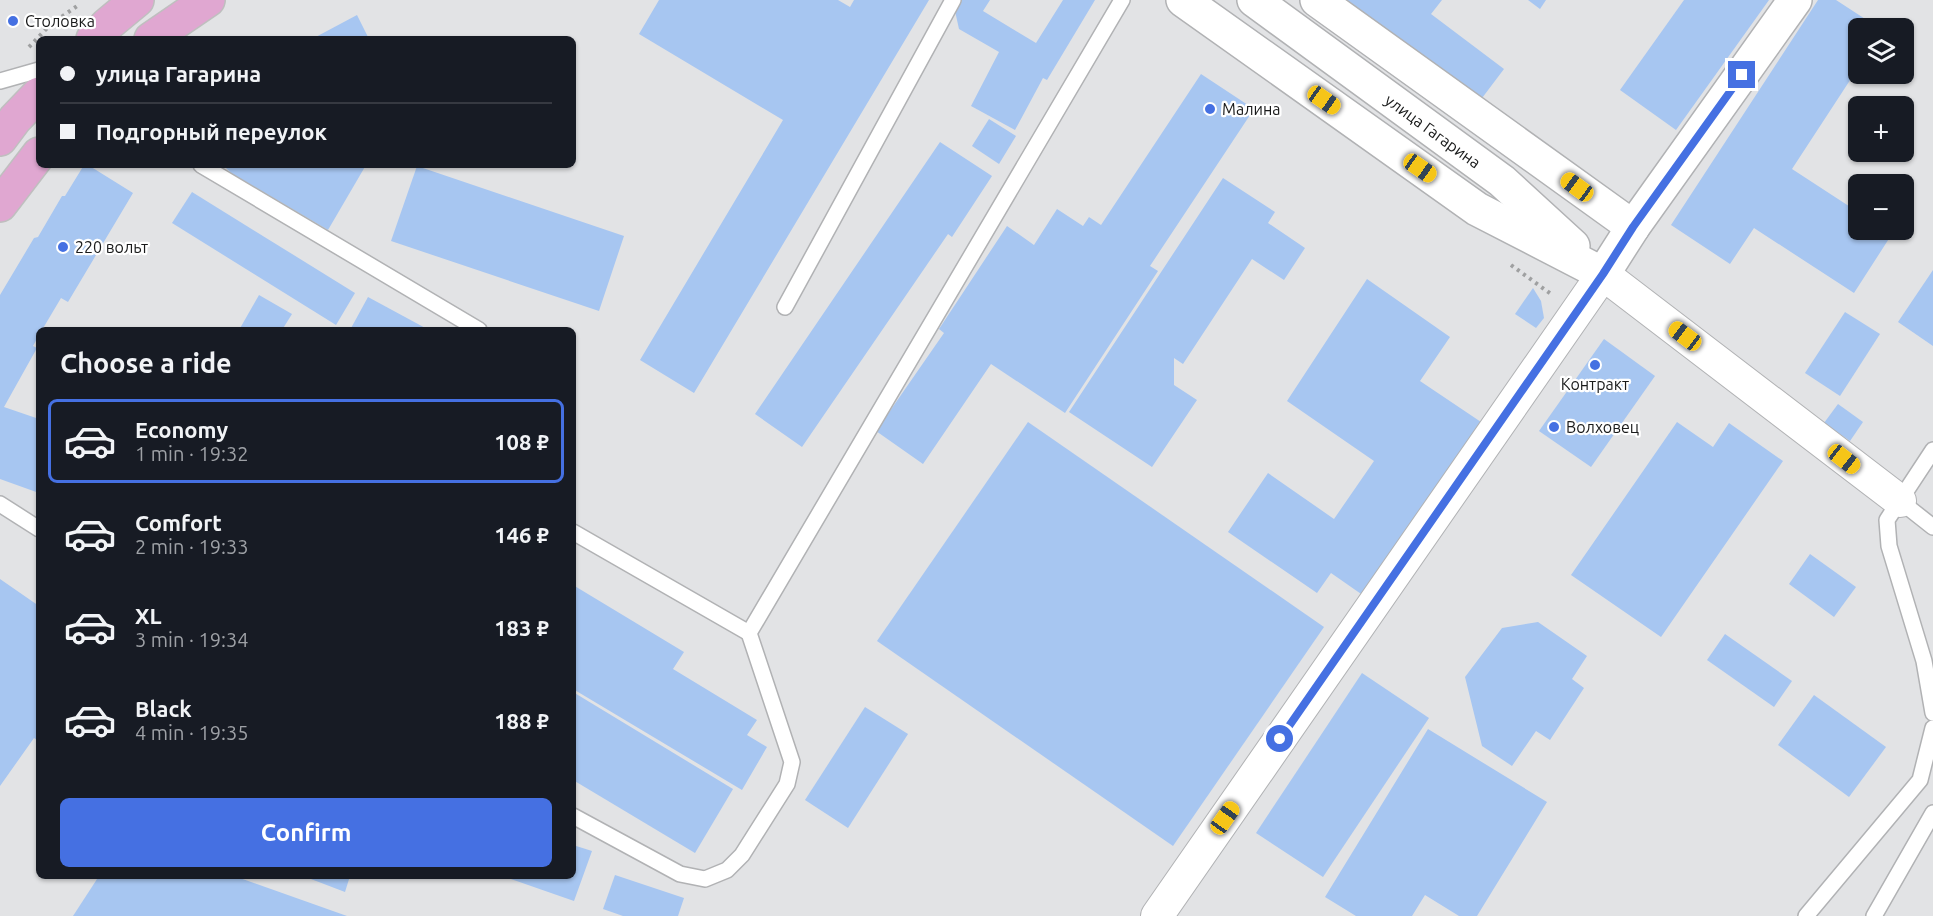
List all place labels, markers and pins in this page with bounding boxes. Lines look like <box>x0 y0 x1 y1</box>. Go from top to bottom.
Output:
place label: Столовка <box>25 12 95 30</box>
marker: Столовка <box>6 14 20 28</box>
place label: Малина <box>1222 100 1281 118</box>
marker: Малина <box>1203 102 1217 116</box>
place label: 220 вольт <box>75 238 148 256</box>
marker: 220 вольт <box>56 240 70 254</box>
marker: Контракт <box>1588 358 1602 372</box>
place label: Контракт <box>1561 375 1629 393</box>
place label: Волховец <box>1566 418 1639 436</box>
marker: Волховец <box>1547 420 1561 434</box>

